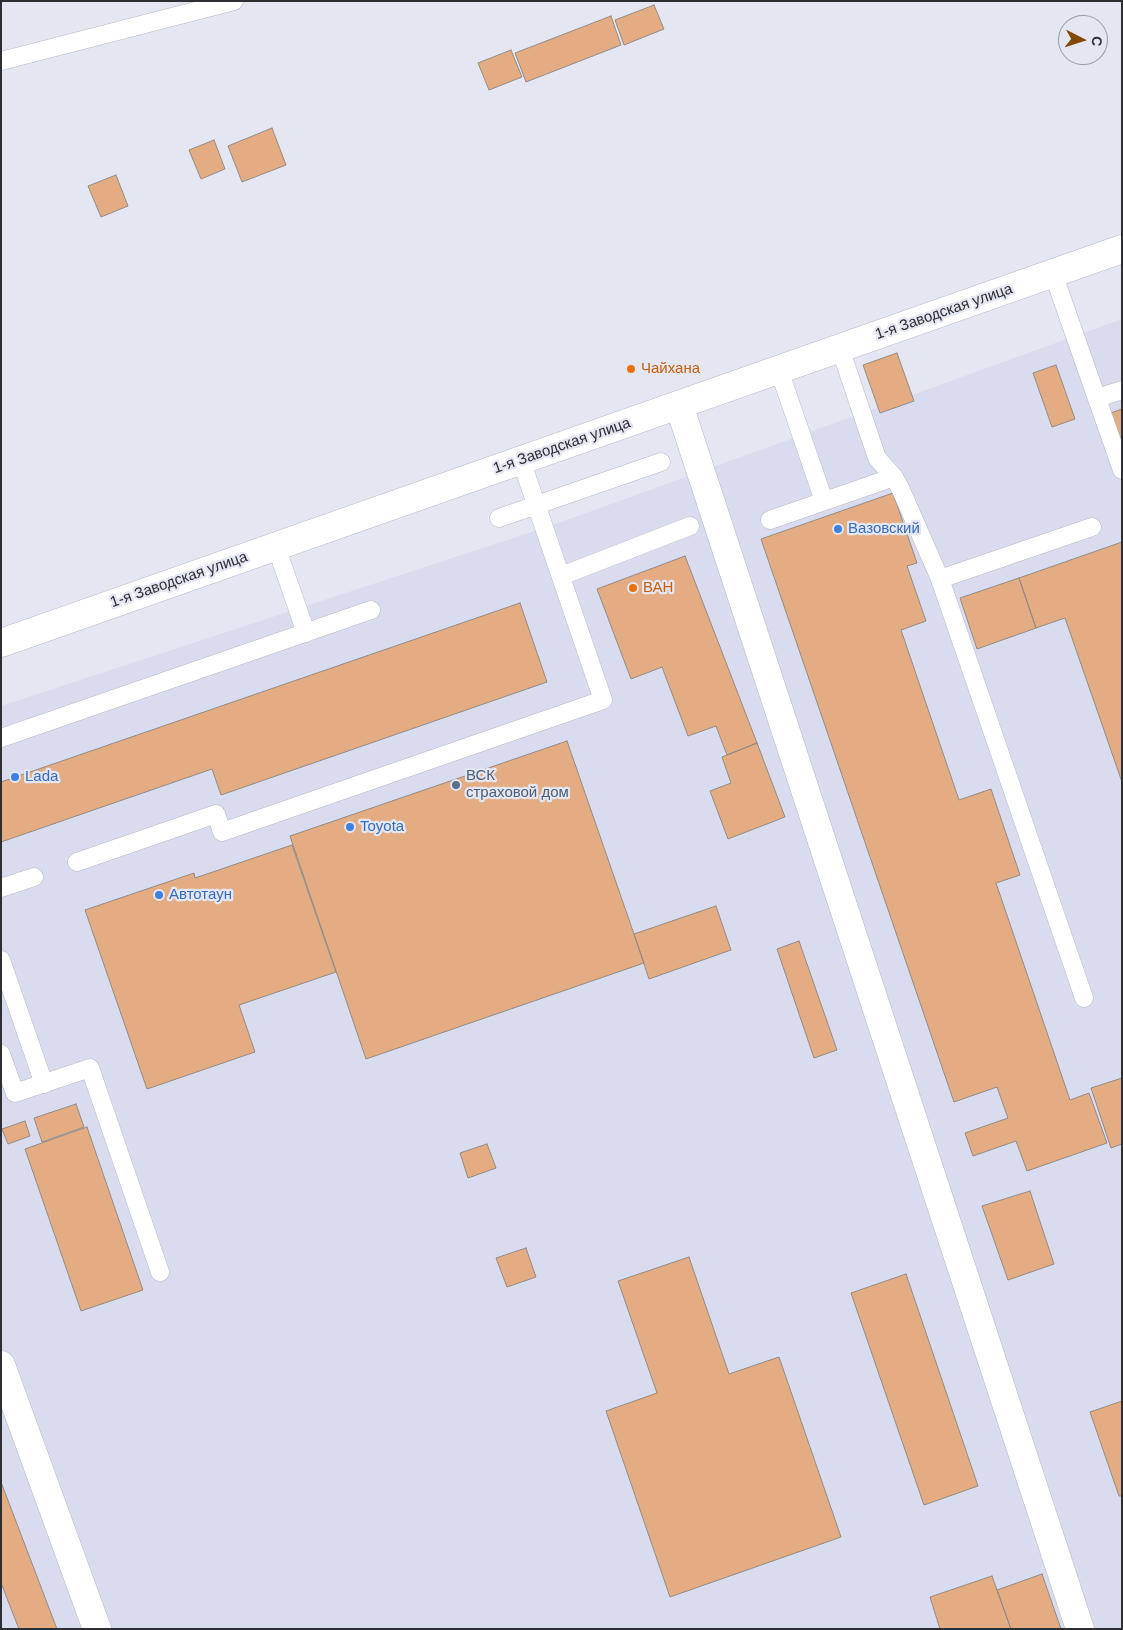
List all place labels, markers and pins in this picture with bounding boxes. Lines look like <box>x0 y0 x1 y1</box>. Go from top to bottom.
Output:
place label: Чайхана <box>641 360 700 378</box>
marker: Чайхана <box>625 363 637 375</box>
place label: Вазовский <box>848 520 920 538</box>
marker: Вазовский <box>832 523 844 535</box>
place label: ВАН <box>643 579 673 597</box>
marker: ВАН <box>627 582 639 594</box>
place label: ВСК страховой дом <box>466 767 569 802</box>
place label: Lada <box>25 768 58 786</box>
marker: Lada <box>9 771 21 783</box>
marker: ВСК страховой дом <box>450 779 462 791</box>
place label: Toyota <box>360 818 404 836</box>
marker: Toyota <box>344 821 356 833</box>
place label: Автотаун <box>169 886 232 904</box>
marker: Автотаун <box>153 889 165 901</box>

